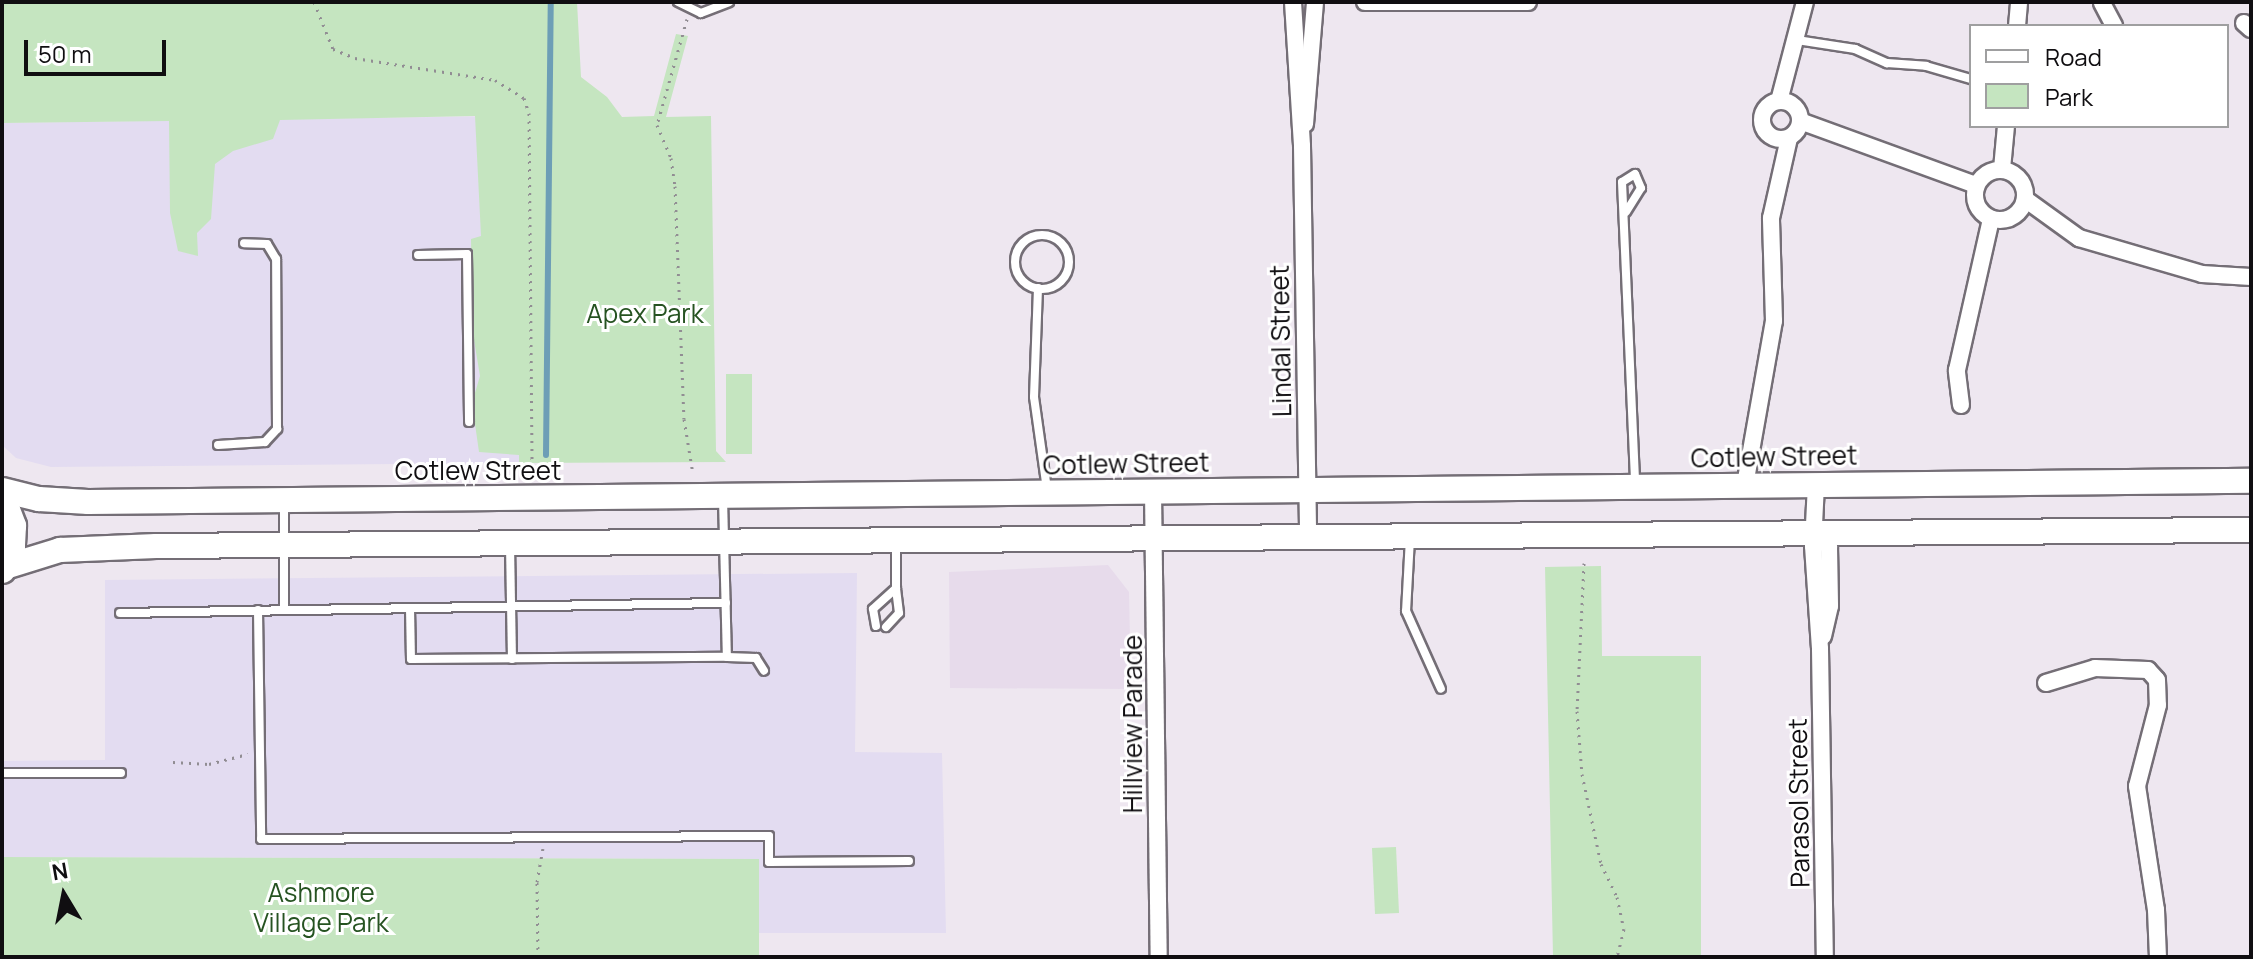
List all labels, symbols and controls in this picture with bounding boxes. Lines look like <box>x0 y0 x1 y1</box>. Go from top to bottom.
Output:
scale bar <box>28 24 170 74</box>
legend <box>1969 24 2229 128</box>
text: 50 m <box>38 37 92 70</box>
text: Road <box>2045 40 2102 73</box>
text: Park <box>2045 80 2093 113</box>
street label: Lindal Street <box>1264 265 1298 417</box>
park label: Apex Park <box>586 298 704 330</box>
street label: Cotlew Street <box>1690 440 1858 474</box>
street label: Cotlew Street <box>1042 447 1210 481</box>
street label: Cotlew Street <box>395 455 561 487</box>
street label: Hillview Parade <box>1117 635 1149 813</box>
street label: Parasol Street <box>1782 718 1816 888</box>
north arrow <box>24 855 104 935</box>
text: N <box>49 855 70 888</box>
park label: Ashmore Village Park <box>253 877 389 938</box>

